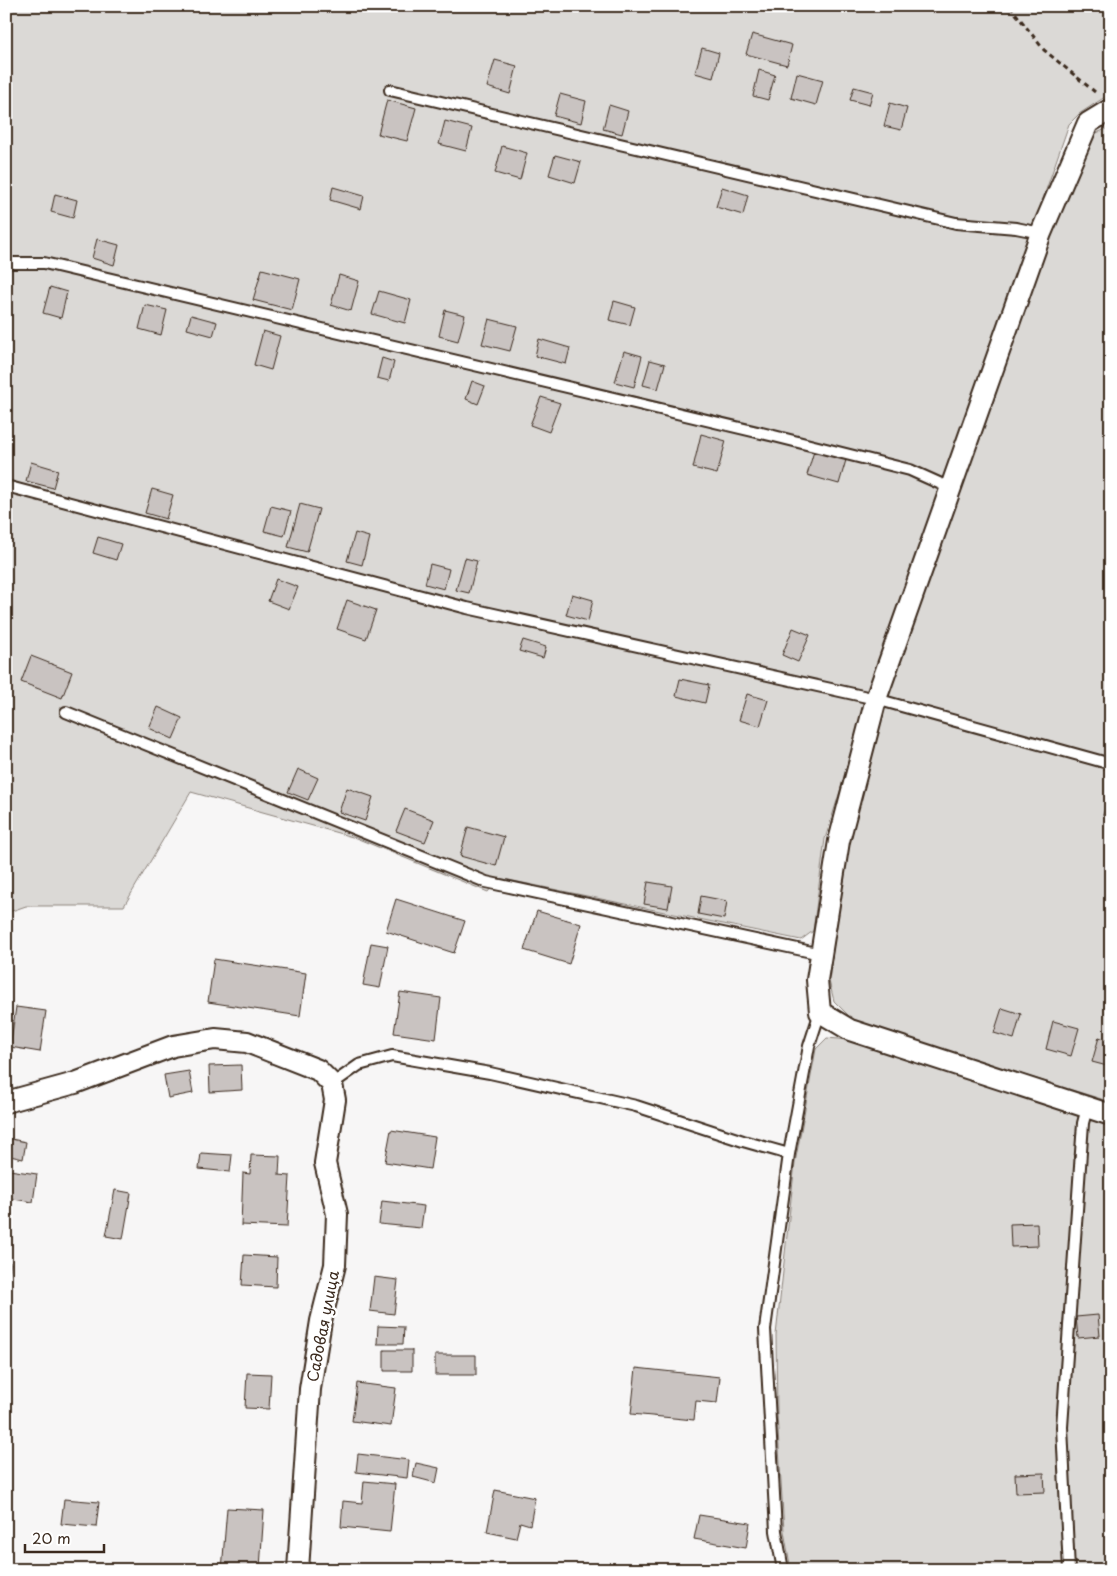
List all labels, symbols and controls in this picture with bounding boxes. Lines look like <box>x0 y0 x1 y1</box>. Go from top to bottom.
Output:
street label: Садовая улица <box>300 1268 344 1384</box>
scale bar <box>25 1521 104 1553</box>
text: 20 m <box>32 1526 71 1549</box>

